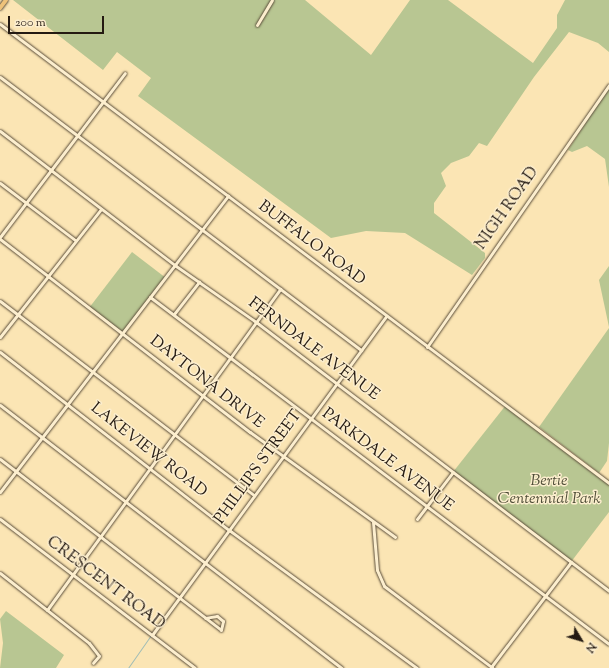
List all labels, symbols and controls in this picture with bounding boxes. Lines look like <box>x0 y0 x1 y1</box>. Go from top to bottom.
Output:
scale bar <box>10 8 106 34</box>
text: 200 m <box>15 14 46 32</box>
street label: NIGH ROAD <box>472 164 544 254</box>
street label: BUFFALO ROAD <box>254 197 368 291</box>
street label: FERNDALE AVENUE <box>244 294 382 406</box>
street label: DAYTONA DRIVE <box>145 332 267 434</box>
street label: LAKEVIEW ROAD <box>86 400 210 502</box>
street label: PARKDALE AVENUE <box>317 405 457 517</box>
street label: PHILLIPS STREET <box>211 407 307 529</box>
park label: Bertie Centennial Park <box>498 472 600 510</box>
street label: CRESCENT ROAD <box>42 533 168 635</box>
north arrow <box>561 620 601 660</box>
text: N <box>581 639 599 656</box>

